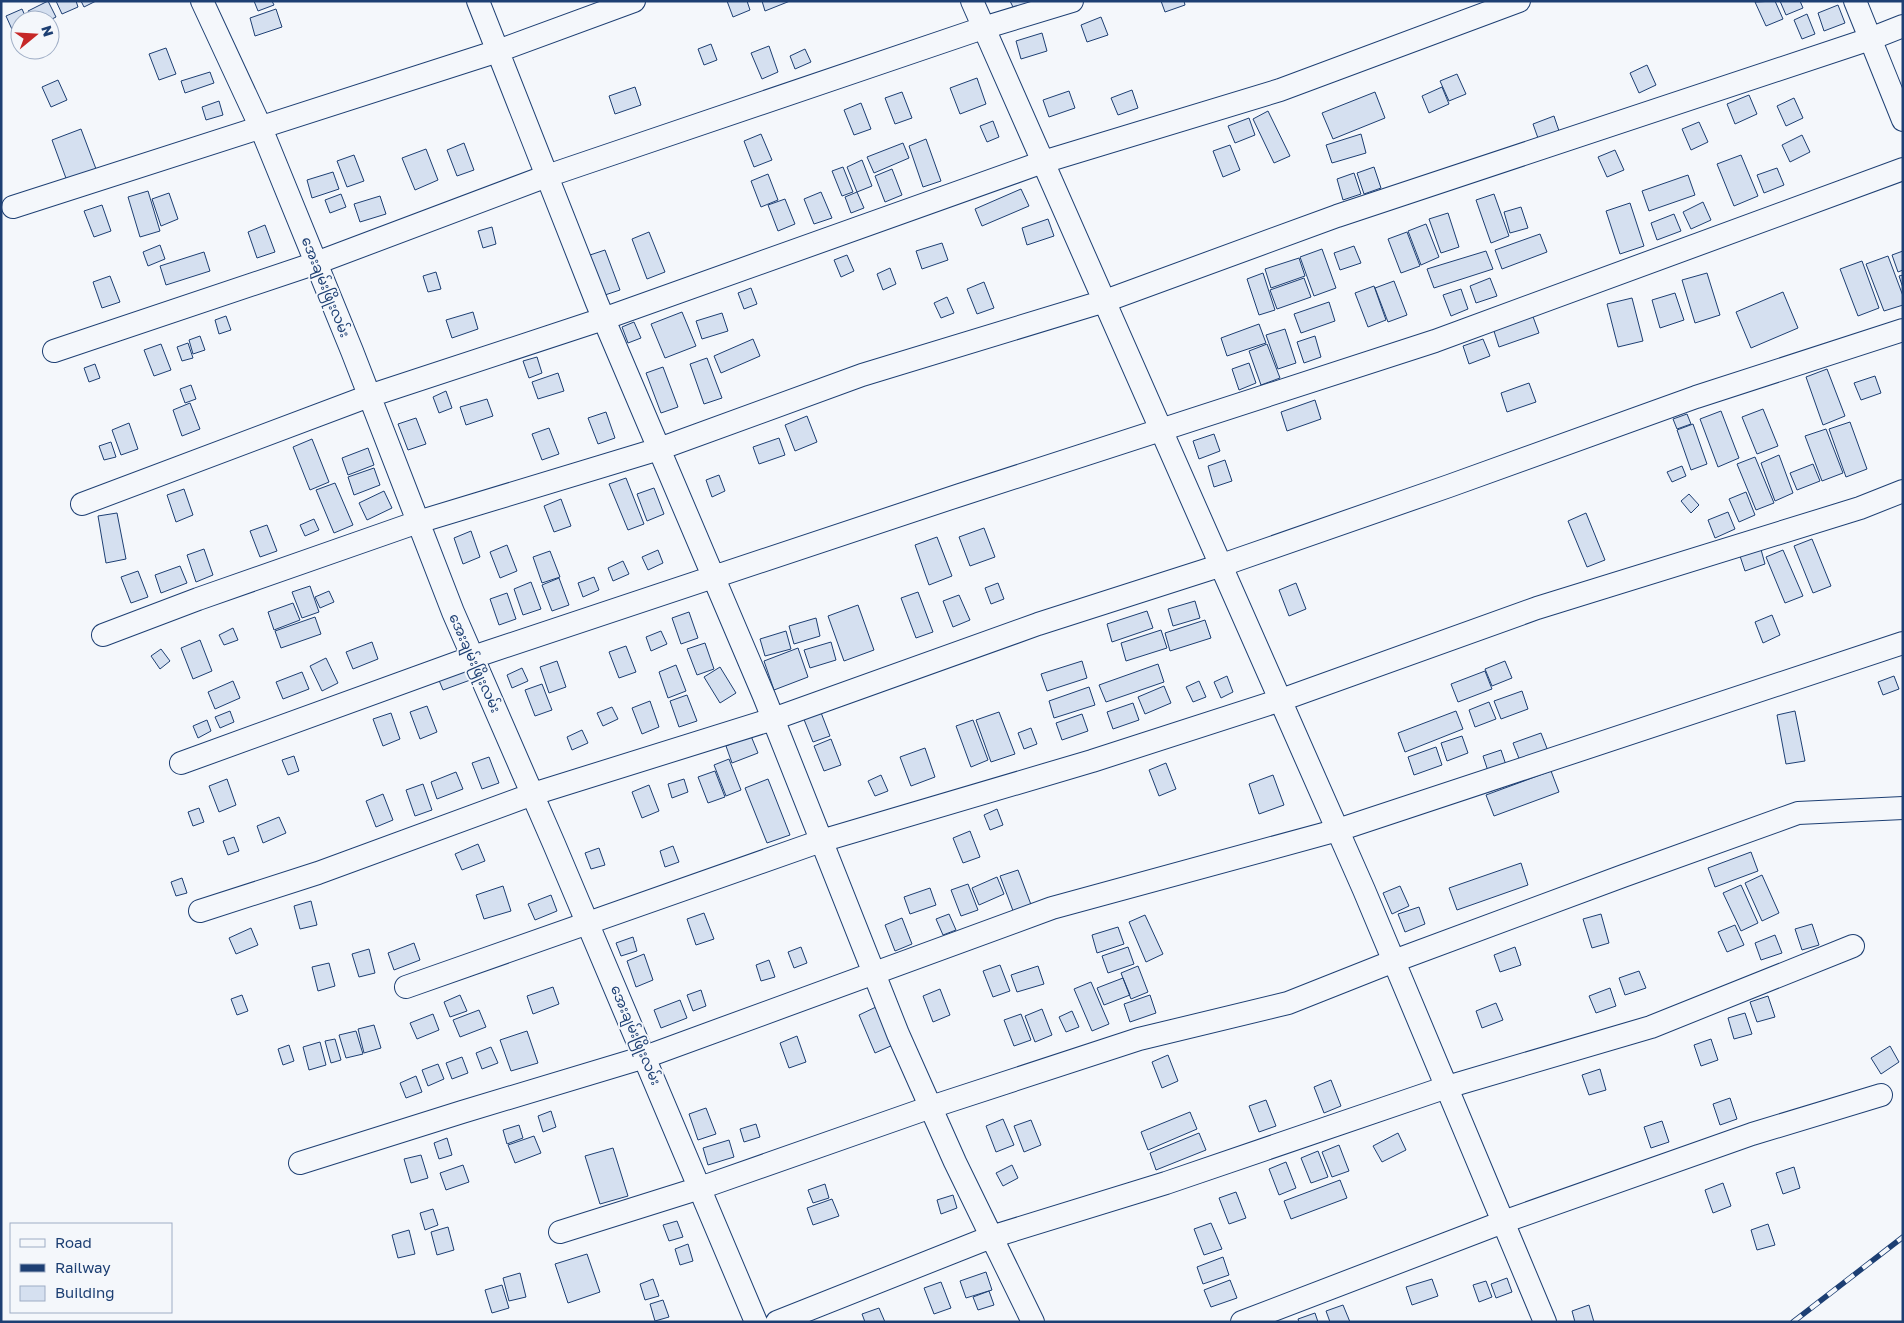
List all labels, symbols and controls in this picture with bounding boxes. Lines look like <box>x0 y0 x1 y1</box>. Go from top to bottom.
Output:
north arrow <box>10 10 60 60</box>
text: N <box>38 23 58 39</box>
street label: အေးချမ်းဖြိုးလမ်း <box>295 234 355 341</box>
street label: အေးချမ်းဖြိုးလမ်း <box>442 610 506 717</box>
street label: အေးချမ်းဖြိုးလမ်း <box>604 982 666 1089</box>
legend <box>10 1223 172 1313</box>
text: Road <box>55 1233 92 1251</box>
text: Railway <box>55 1258 111 1276</box>
text: Building <box>55 1283 115 1301</box>

